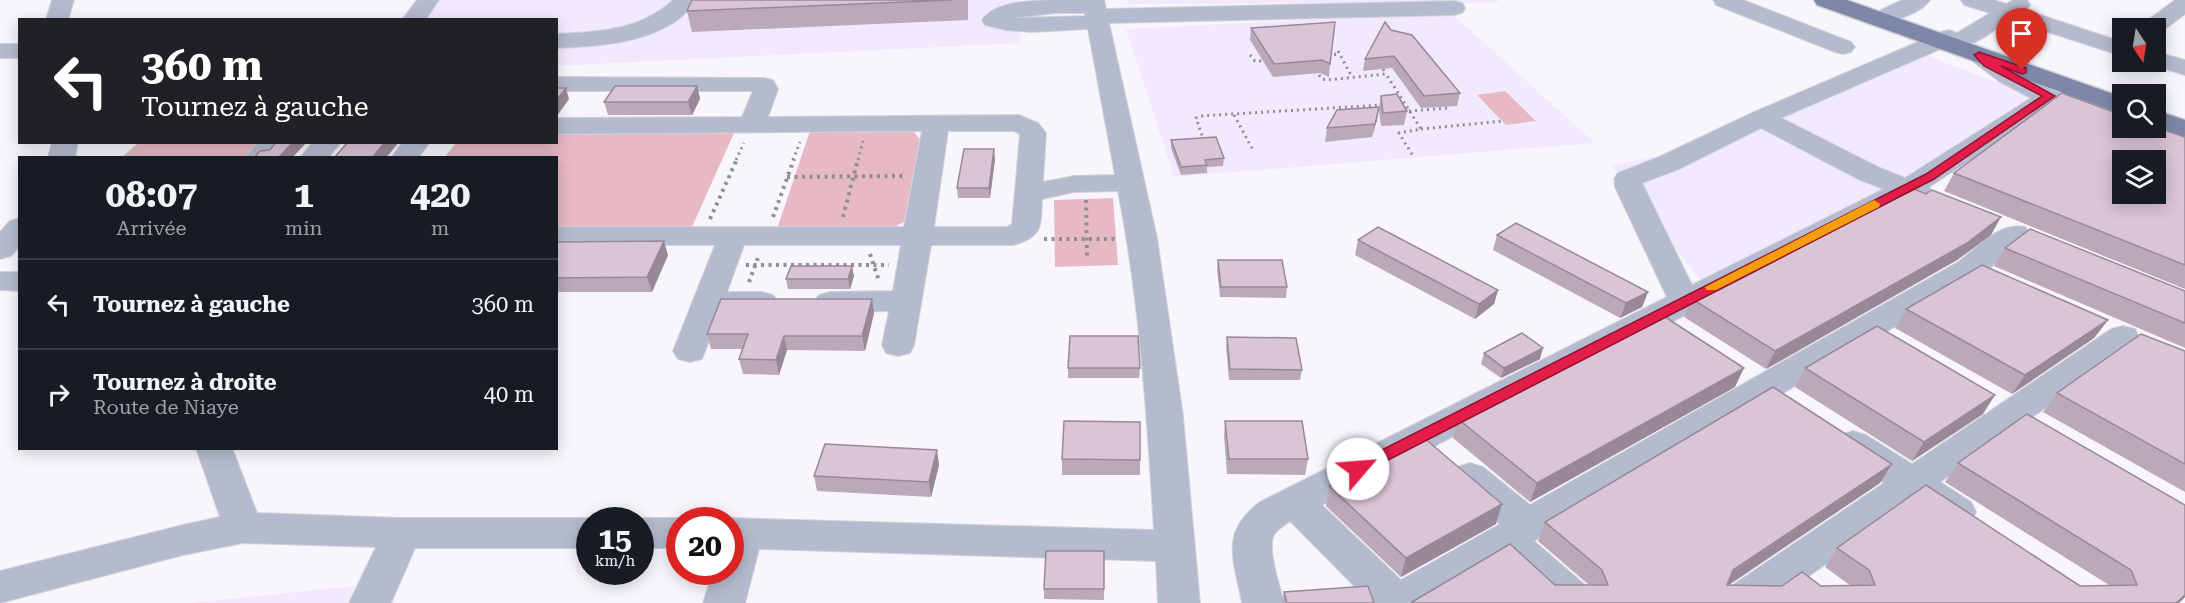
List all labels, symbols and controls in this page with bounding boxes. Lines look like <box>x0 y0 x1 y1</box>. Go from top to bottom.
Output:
pin <box>1996 8 2047 70</box>
icon: arrive <box>2005 17 2038 50</box>
north arrow <box>2112 18 2166 72</box>
map controls <box>2112 18 2166 204</box>
text: 360 m <box>141 41 263 90</box>
icon: left <box>42 42 120 120</box>
button: search <box>2112 84 2166 138</box>
text: Tournez à gauche <box>141 91 369 123</box>
button: layers <box>2112 150 2166 204</box>
text: 08:07 <box>106 174 197 216</box>
text: 1 <box>294 174 314 216</box>
text: 420 <box>410 174 470 216</box>
text: Arrivée <box>116 216 187 240</box>
text: min <box>285 216 322 240</box>
text: m <box>431 216 449 240</box>
icon: left <box>42 288 75 321</box>
text: Tournez à gauche <box>93 292 290 317</box>
text: 360 m <box>471 292 534 317</box>
text: Tournez à droite <box>93 370 277 395</box>
icon: right <box>42 378 75 411</box>
text: 40 m <box>484 382 534 407</box>
text: Route de Niaye <box>93 395 239 419</box>
position arrow <box>1326 437 1390 501</box>
speed limit sign: 20 <box>666 507 744 585</box>
text: 15 <box>598 521 632 556</box>
text: km/h <box>595 552 635 570</box>

